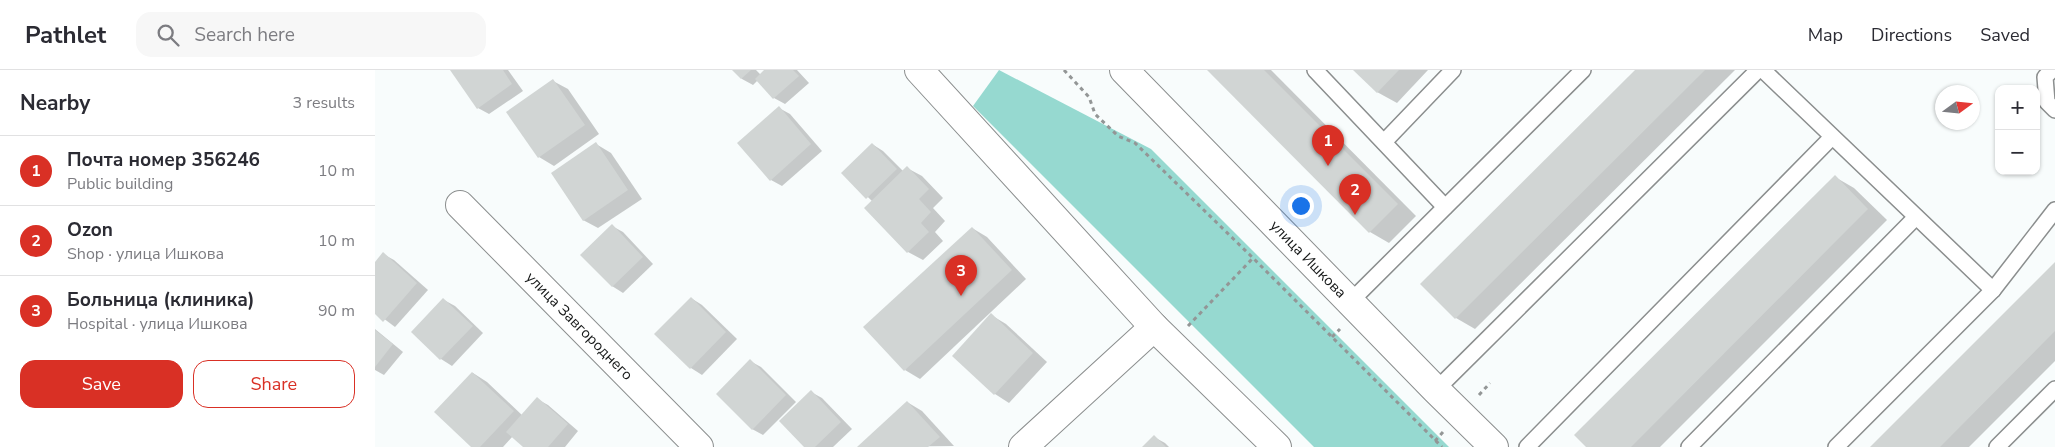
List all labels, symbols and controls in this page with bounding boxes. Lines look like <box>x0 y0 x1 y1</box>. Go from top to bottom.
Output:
search box <box>136 12 486 57</box>
text: Pathlet <box>25 19 106 51</box>
icon: search <box>154 21 182 49</box>
text: Search here <box>194 22 295 48</box>
text: Map <box>1808 23 1843 47</box>
text: Directions <box>1871 23 1952 47</box>
text: Saved <box>1980 23 2030 47</box>
north arrow <box>1935 85 1980 130</box>
map controls <box>1995 85 2040 175</box>
button: + <box>1995 85 2040 130</box>
text: Nearby <box>20 89 90 117</box>
text: 3 results <box>293 92 355 114</box>
pin: 1 <box>1312 125 1344 166</box>
button: − <box>1995 130 2040 175</box>
text: Почта номер 356246 <box>67 147 260 173</box>
text: 1 <box>31 160 41 182</box>
text: 10 m <box>318 160 355 182</box>
text: Public building <box>67 173 173 195</box>
pin: 2 <box>1339 174 1371 215</box>
your location <box>1288 193 1314 219</box>
street label: улица Ишкова <box>1266 216 1351 302</box>
text: Ozon <box>67 217 113 243</box>
text: 2 <box>31 230 41 252</box>
text: 10 m <box>318 230 355 252</box>
text: Shop · улица Ишкова <box>67 243 224 265</box>
pin: 3 <box>945 255 977 296</box>
street label: улица Завгороднего <box>521 267 638 385</box>
text: Больница (клиника) <box>67 287 255 313</box>
text: 3 <box>31 300 41 322</box>
text: 90 m <box>318 300 355 322</box>
text: Hospital · улица Ишкова <box>67 313 248 335</box>
button: Save <box>20 360 183 408</box>
button: Share <box>193 360 355 408</box>

